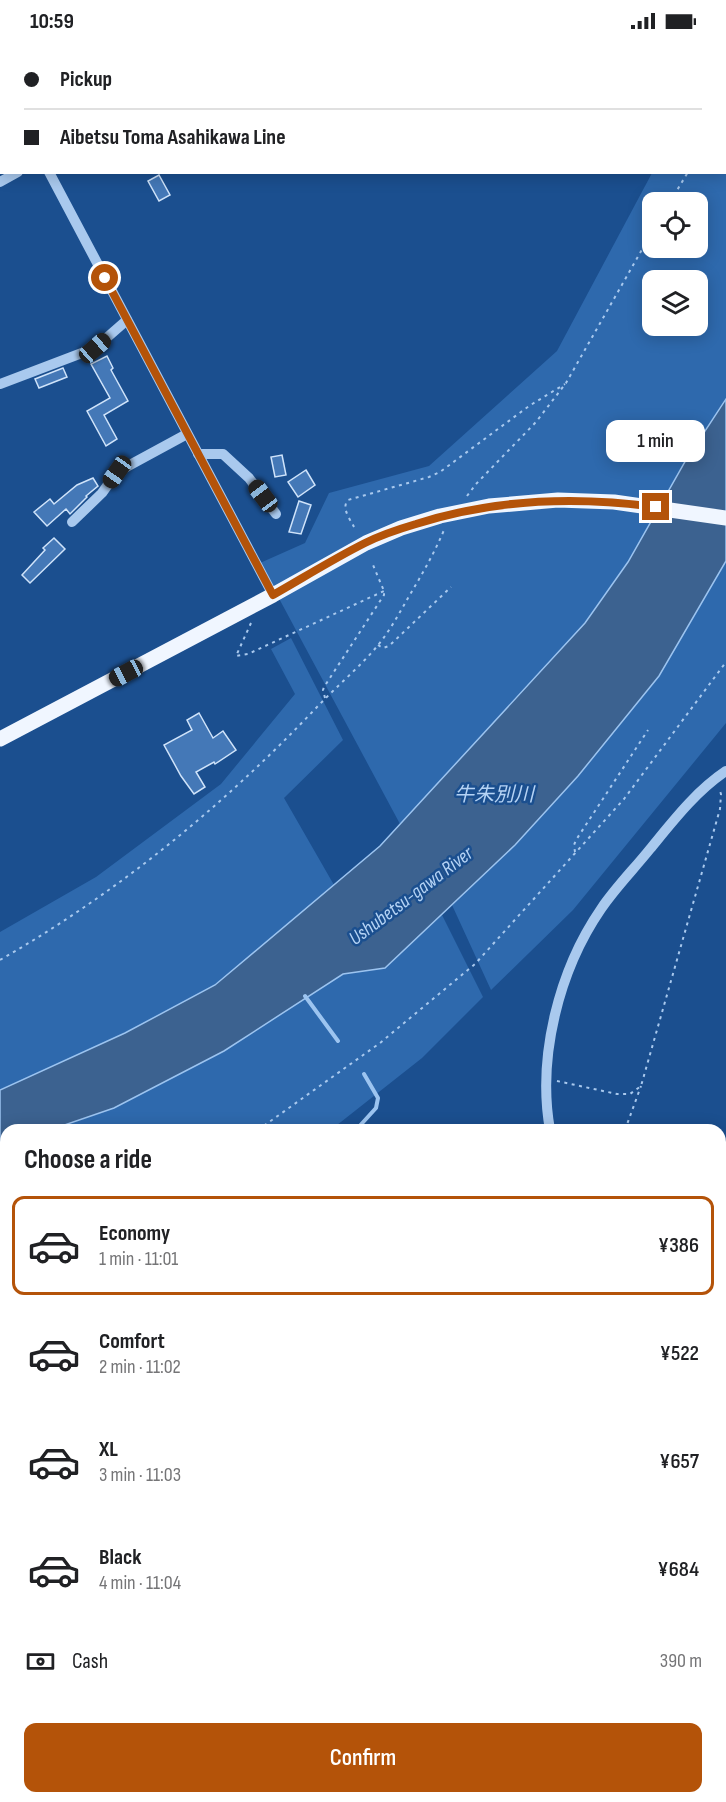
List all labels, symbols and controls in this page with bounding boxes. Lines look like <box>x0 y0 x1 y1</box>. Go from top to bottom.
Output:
text: 10:59 <box>30 8 74 35</box>
text: Pickup <box>60 66 112 93</box>
text: Aibetsu Toma Asahikawa Line <box>60 124 286 151</box>
map controls <box>642 192 708 336</box>
button: locate <box>642 192 708 258</box>
route start <box>91 264 118 291</box>
button: layers <box>642 270 708 336</box>
car <box>76 329 114 367</box>
callout: 1 min <box>606 420 706 462</box>
text: 1 min <box>637 429 674 453</box>
car <box>99 452 135 492</box>
car <box>245 476 281 516</box>
route end <box>642 493 669 520</box>
car <box>106 657 146 689</box>
water label: 牛朱別川 <box>454 783 536 807</box>
water label: Ushubetsu-gawa River <box>344 841 479 951</box>
text: Choose a ride <box>24 1144 152 1176</box>
icon: car <box>27 1219 81 1273</box>
text: Economy <box>99 1220 170 1247</box>
text: ¥386 <box>658 1232 699 1259</box>
text: 1 min · 11:01 <box>99 1247 178 1271</box>
icon: car <box>27 1327 81 1381</box>
text: Comfort <box>99 1328 165 1355</box>
text: ¥522 <box>660 1340 699 1367</box>
text: 2 min · 11:02 <box>99 1355 181 1379</box>
icon: car <box>27 1435 81 1489</box>
text: XL <box>99 1436 118 1463</box>
text: ¥657 <box>659 1448 699 1475</box>
text: 3 min · 11:03 <box>99 1463 181 1487</box>
icon: car <box>27 1543 81 1597</box>
text: Black <box>99 1544 141 1571</box>
text: ¥684 <box>658 1556 699 1583</box>
text: 4 min · 11:04 <box>99 1571 181 1595</box>
icon: cash <box>24 1645 57 1678</box>
text: Cash <box>72 1648 108 1675</box>
text: 390 m <box>660 1649 702 1673</box>
button: Confirm <box>24 1723 702 1792</box>

